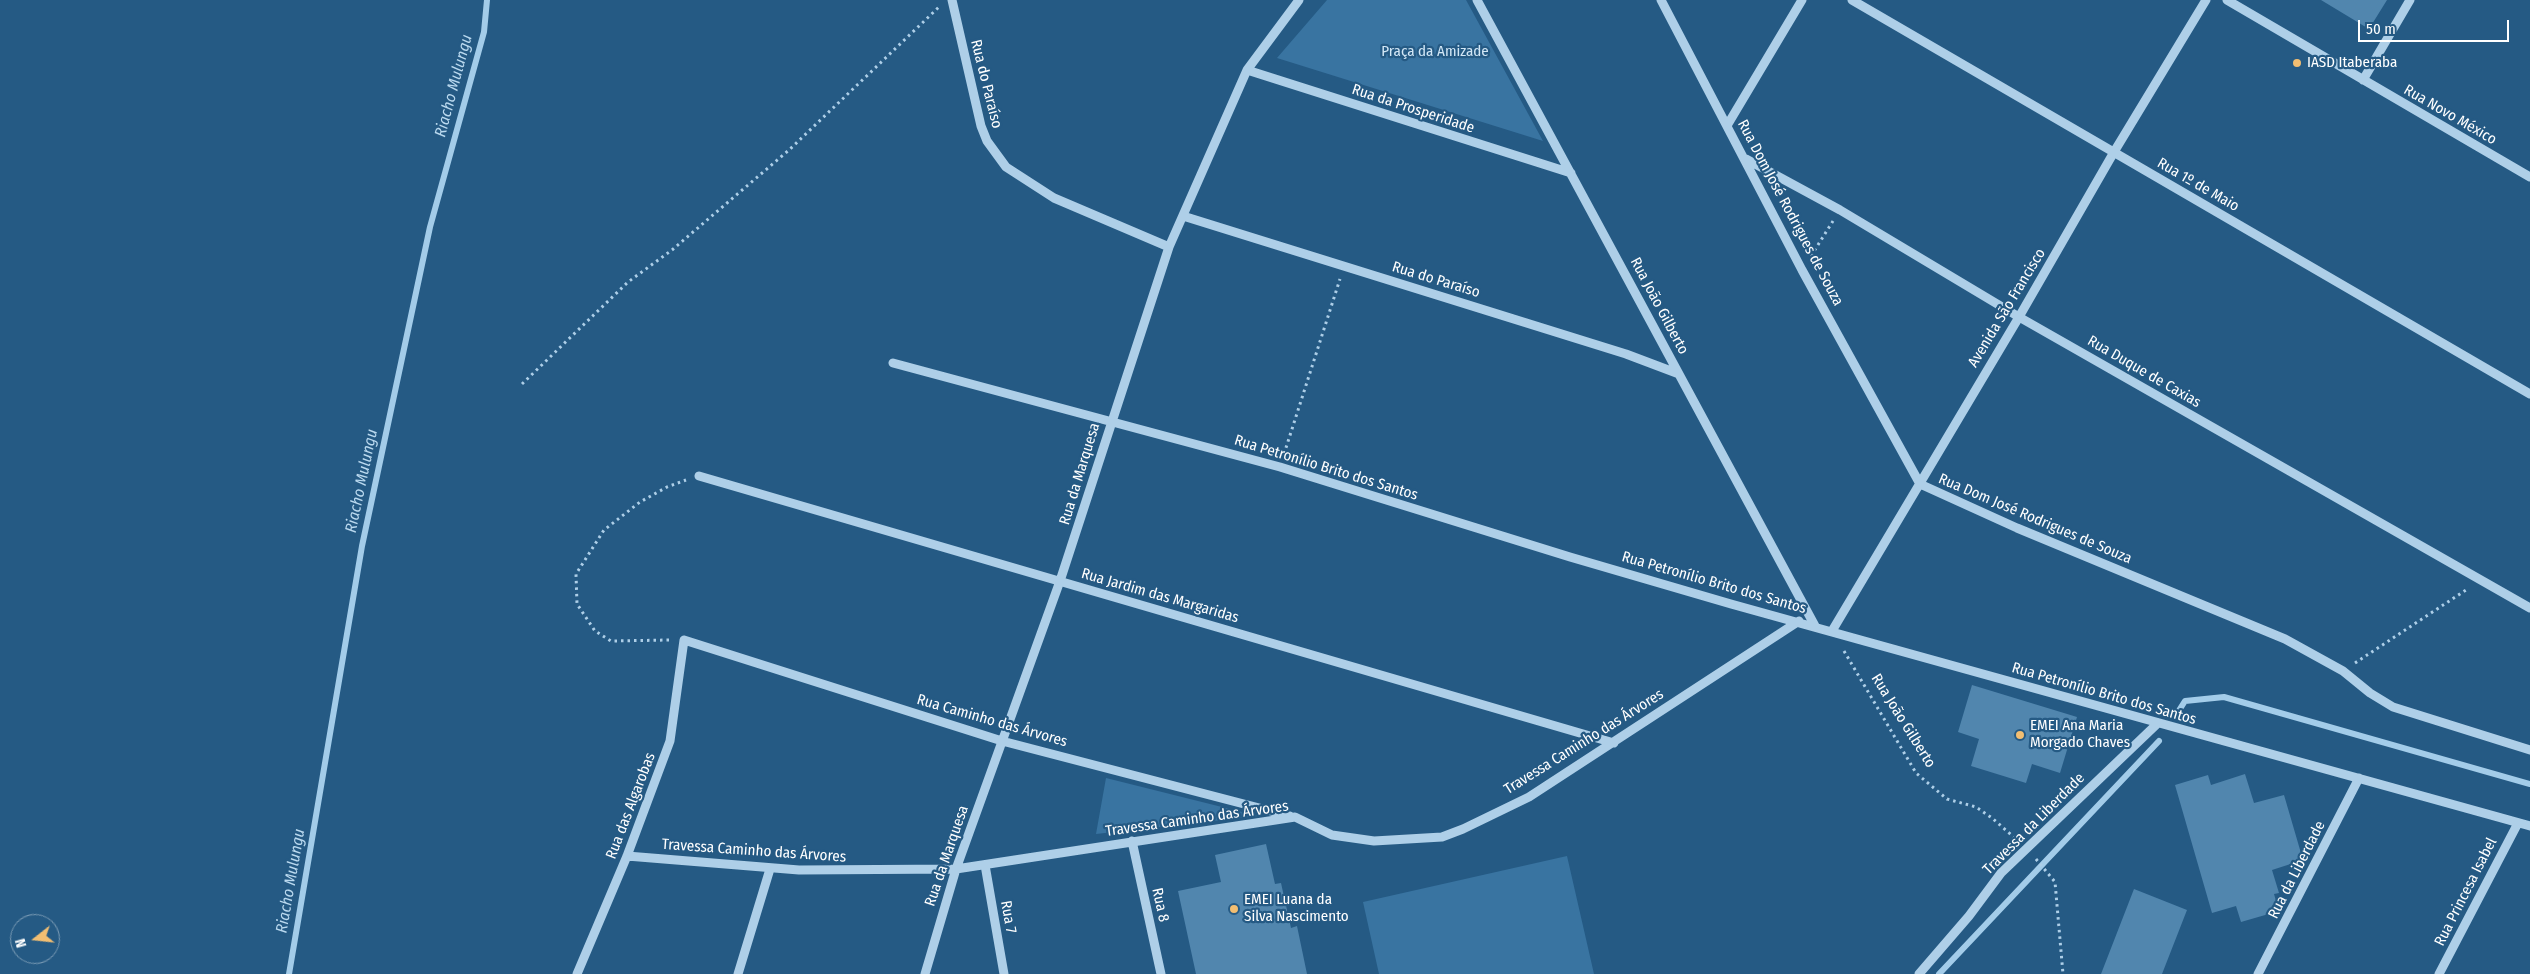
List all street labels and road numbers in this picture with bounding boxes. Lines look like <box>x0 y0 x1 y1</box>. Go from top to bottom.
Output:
street label: Rua do Paraíso <box>966 38 1006 130</box>
street label: Rua da Prosperidade <box>1349 81 1477 137</box>
street label: Rua Novo México <box>2400 81 2500 149</box>
street label: Rua Dom José Rodrigues de Souza <box>1733 117 1847 309</box>
street label: Rua 1º de Maio <box>2154 154 2242 216</box>
street label: Avenida São Francisco <box>1964 245 2050 371</box>
street label: Rua João Gilberto <box>1626 255 1692 357</box>
street label: Rua do Paraíso <box>1390 258 1482 302</box>
street label: Rua Duque de Caxias <box>2084 332 2204 412</box>
street label: Rua da Marquesa <box>1056 421 1104 527</box>
street label: Rua Petronílio Brito dos Santos <box>1232 431 1420 505</box>
street label: Rua Dom José Rodrigues de Souza <box>1936 470 2134 568</box>
street label: Rua Petronílio Brito dos Santos <box>1620 548 1808 618</box>
street label: Rua Jardim das Margaridas <box>1079 565 1241 627</box>
street label: Rua Petronílio Brito dos Santos <box>2010 659 2198 729</box>
street label: Rua João Gilberto <box>1867 671 1939 771</box>
street label: Travessa Caminho das Árvores <box>1501 685 1667 799</box>
street label: Rua Caminho das Árvores <box>915 691 1069 751</box>
street label: Rua das Algarobas <box>602 750 660 862</box>
street label: Travessa da Liberdade <box>1979 769 2089 879</box>
street label: Travessa Caminho das Árvores <box>1104 797 1290 841</box>
street label: Rua da Marquesa <box>921 803 973 909</box>
street label: Rua da Liberdade <box>2265 818 2329 922</box>
street label: Rua Princesa Isabel <box>2431 835 2501 949</box>
street label: Travessa Caminho das Árvores <box>661 836 847 866</box>
street label: Rua 8 <box>1148 886 1172 924</box>
street label: Rua 7 <box>996 899 1020 935</box>

